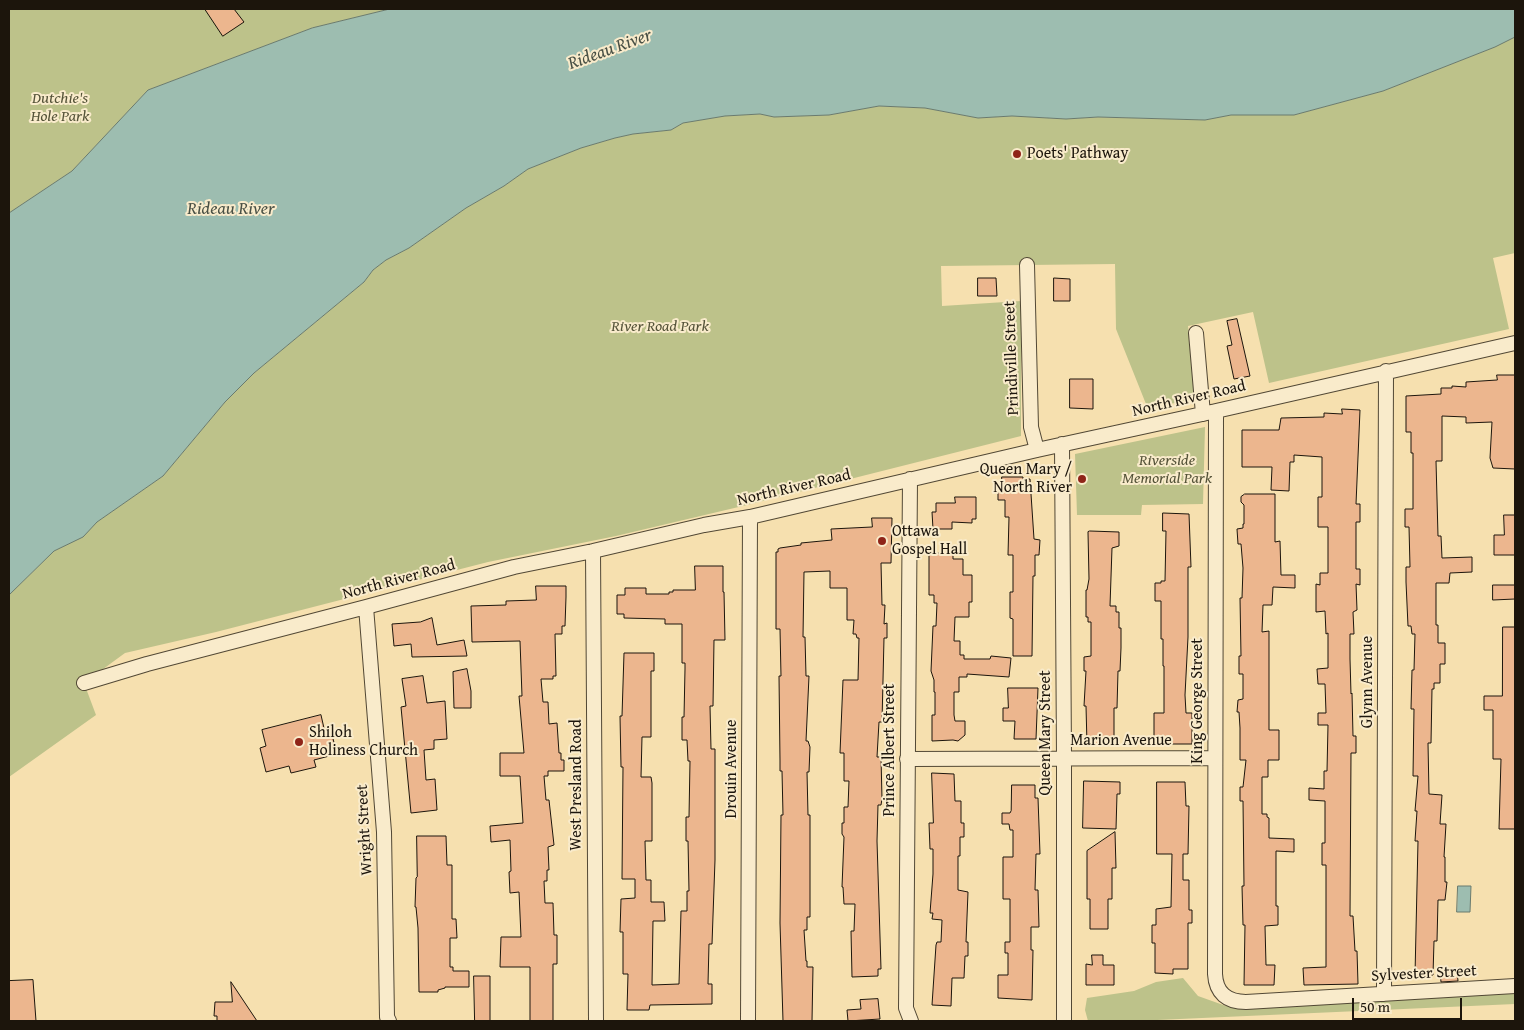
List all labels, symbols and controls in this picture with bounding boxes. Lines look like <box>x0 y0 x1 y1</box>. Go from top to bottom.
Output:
water label: Rideau River <box>565 25 655 75</box>
park label: Dutchie's Hole Park <box>31 89 89 127</box>
place label: Poets' Pathway <box>1027 144 1128 164</box>
marker: Poets' Pathway <box>1011 148 1023 160</box>
water label: Rideau River <box>187 198 275 220</box>
street label: Prindiville Street <box>1000 300 1024 416</box>
park label: River Road Park <box>611 317 709 337</box>
street label: North River Road <box>1130 377 1248 421</box>
park label: Riverside Memorial Park <box>1122 451 1212 489</box>
place label: Queen Mary / North River <box>980 460 1072 498</box>
street label: North River Road <box>735 466 853 510</box>
marker: Queen Mary / North River <box>1076 473 1088 485</box>
place label: Ottawa Gospel Hall <box>892 522 967 560</box>
marker: Ottawa Gospel Hall <box>876 535 888 547</box>
street label: North River Road <box>341 556 457 604</box>
street label: Glynn Avenue <box>1358 636 1378 728</box>
street label: King George Street <box>1188 638 1208 764</box>
street label: Queen Mary Street <box>1036 670 1056 796</box>
street label: Prince Albert Street <box>880 683 900 817</box>
street label: West Presland Road <box>567 719 587 851</box>
street label: Drouin Avenue <box>722 719 742 819</box>
place label: Shiloh Holiness Church <box>309 723 418 761</box>
street label: Marion Avenue <box>1070 731 1172 751</box>
marker: Shiloh Holiness Church <box>293 736 305 748</box>
street label: Wright Street <box>353 784 377 876</box>
street label: Sylvester Street <box>1371 962 1477 986</box>
scale bar <box>1354 988 1464 1020</box>
text: 50 m <box>1360 996 1390 1017</box>

